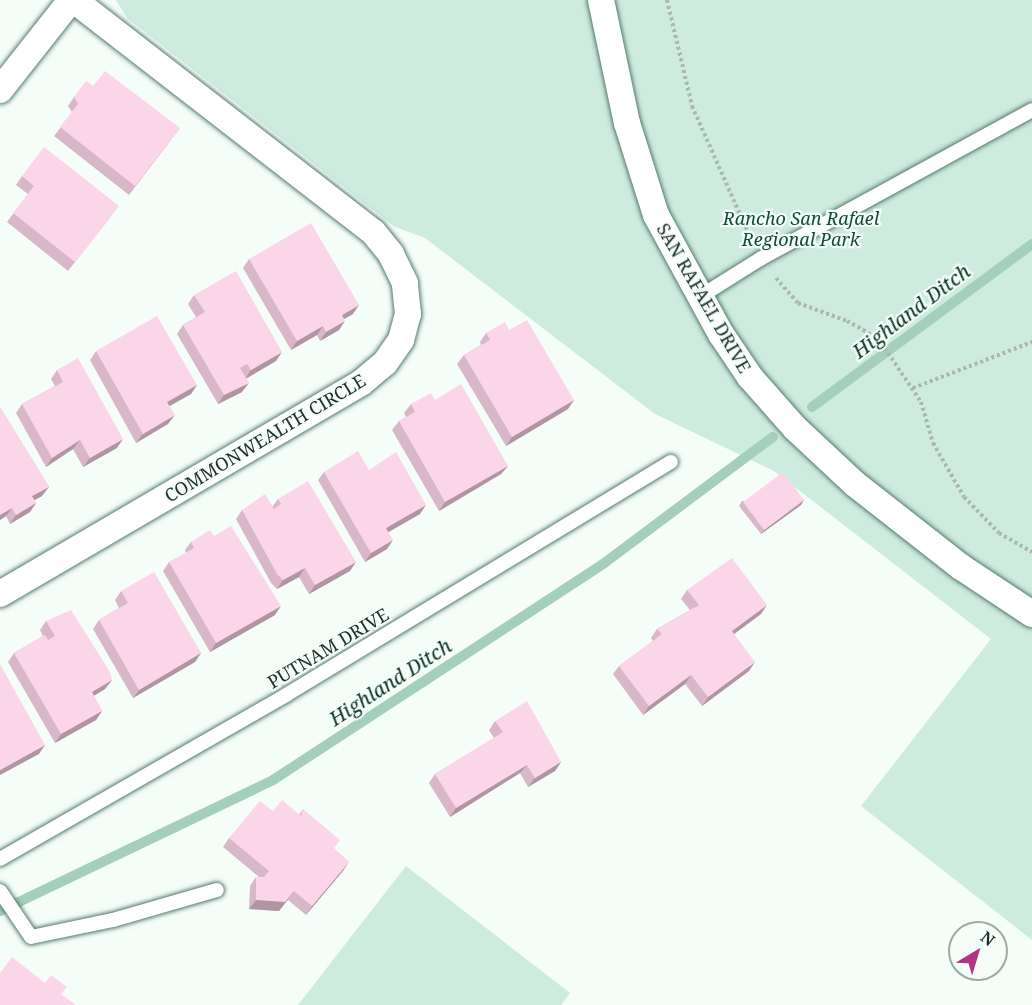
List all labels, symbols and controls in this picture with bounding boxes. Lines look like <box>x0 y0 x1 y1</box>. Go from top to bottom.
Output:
park label: Rancho San Rafael Regional Park <box>723 208 879 250</box>
street label: SAN RAFAEL DRIVE <box>652 219 756 377</box>
water label: Highland Ditch <box>847 259 975 363</box>
street label: COMMONWEALTH CIRCLE <box>161 369 369 507</box>
street label: PUTNAM DRIVE <box>263 603 393 693</box>
water label: Highland Ditch <box>324 634 456 730</box>
north arrow <box>948 921 1008 981</box>
text: N <box>976 926 1000 951</box>

